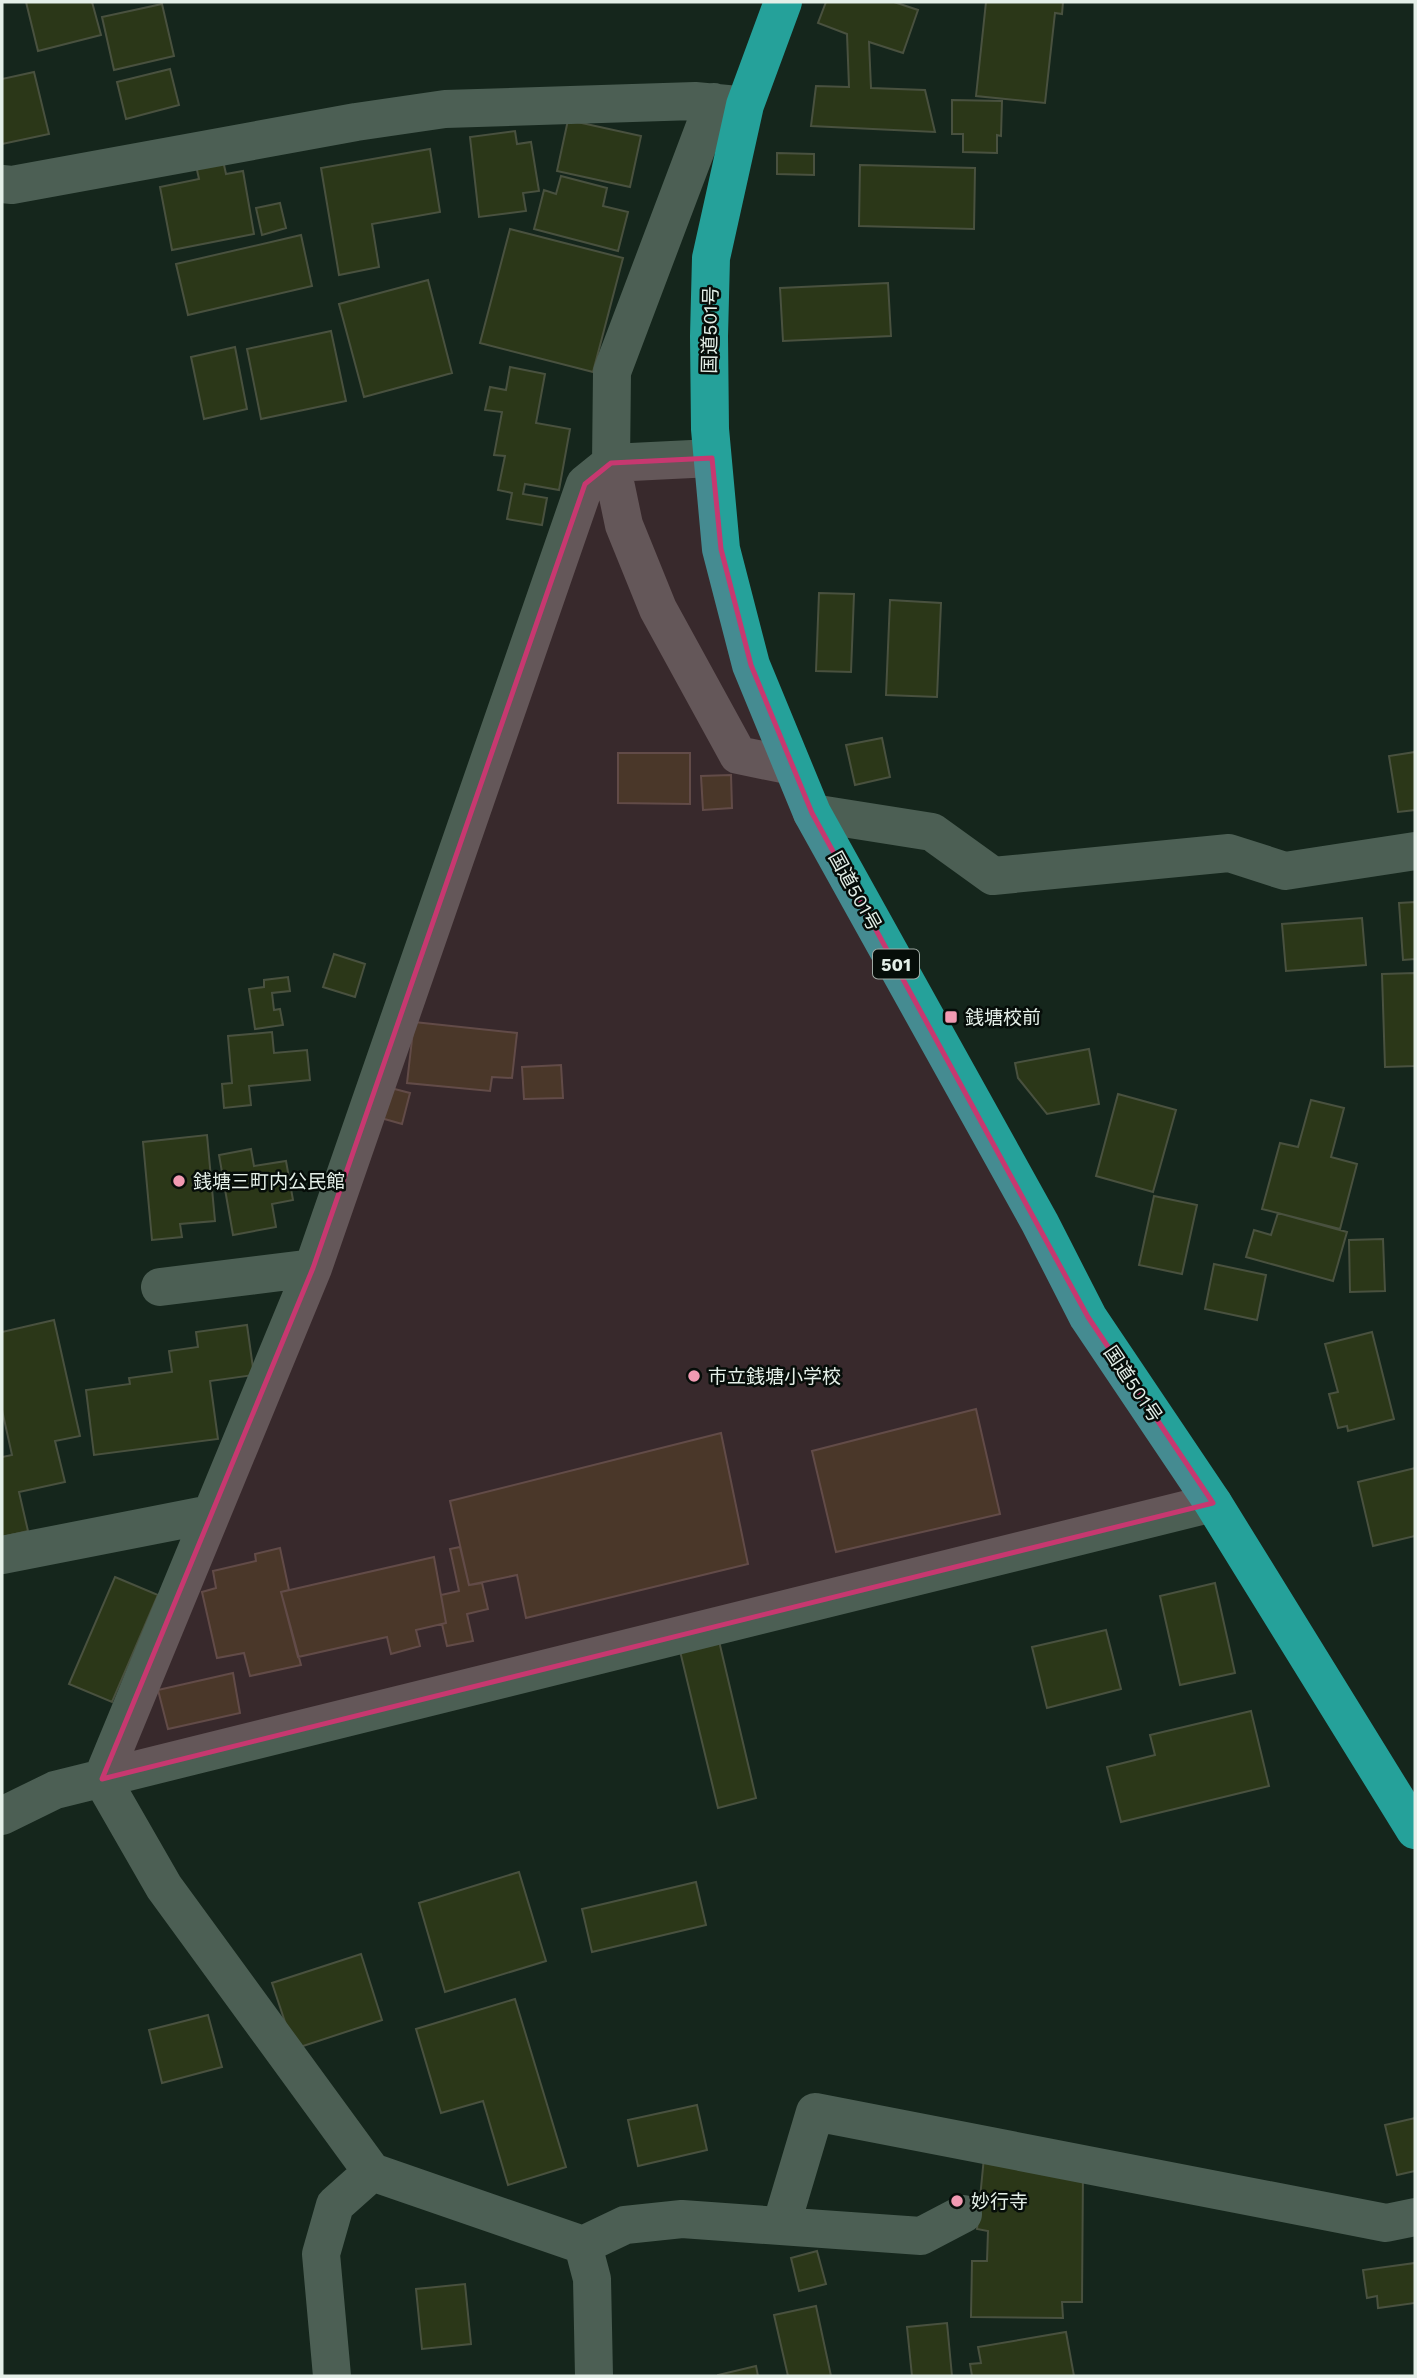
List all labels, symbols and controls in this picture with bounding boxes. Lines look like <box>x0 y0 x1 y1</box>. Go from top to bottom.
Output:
street label: 国道501号 <box>698 286 722 374</box>
street label: 国道501号 <box>824 847 886 935</box>
road number: 501 <box>873 950 919 979</box>
place label: 銭塘校前 <box>965 1006 1041 1029</box>
marker: 銭塘校前 <box>943 1009 959 1025</box>
place label: 銭塘三町内公民館 <box>193 1170 345 1193</box>
marker: 銭塘三町内公民館 <box>171 1173 187 1189</box>
street label: 国道501号 <box>1099 1341 1167 1427</box>
place label: 市立銭塘小学校 <box>708 1365 841 1388</box>
marker: 市立銭塘小学校 <box>686 1368 702 1384</box>
place label: 妙行寺 <box>971 2190 1028 2213</box>
marker: 妙行寺 <box>949 2193 965 2209</box>

